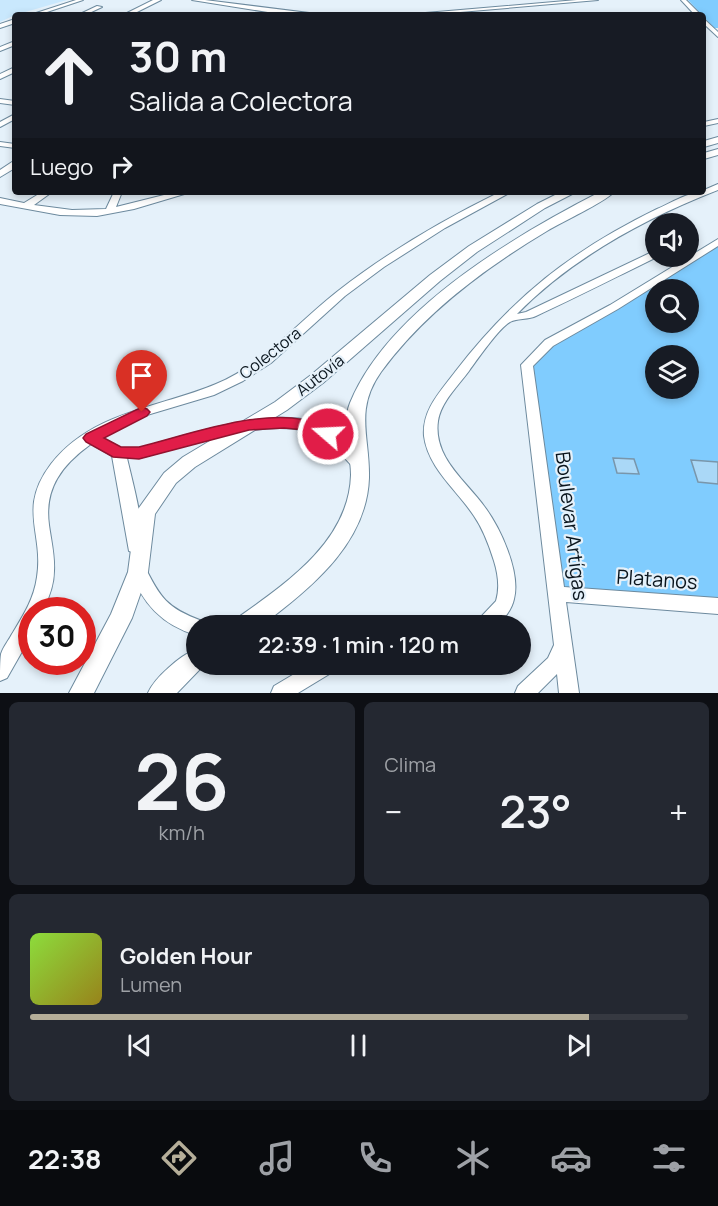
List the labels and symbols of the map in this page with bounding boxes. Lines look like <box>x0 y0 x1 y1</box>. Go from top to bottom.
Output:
street label: Colectora <box>235 322 305 384</box>
street label: Autovía <box>291 349 349 401</box>
pin <box>116 350 167 412</box>
position arrow <box>296 402 360 466</box>
street label: Boulevar Artígas <box>549 450 595 602</box>
street label: Platanos <box>616 563 698 595</box>
speed limit sign: 30 <box>18 597 96 675</box>

